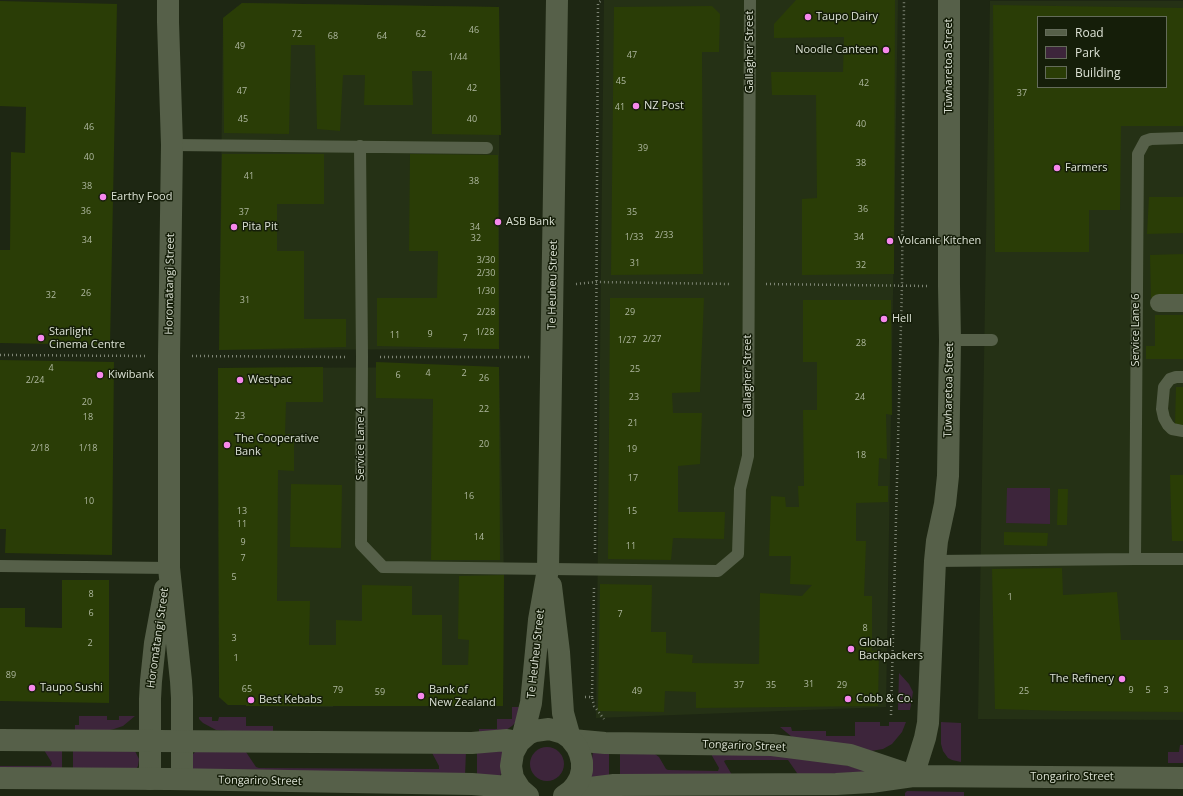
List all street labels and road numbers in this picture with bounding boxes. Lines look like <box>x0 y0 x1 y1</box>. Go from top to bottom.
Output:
street label: Gallagher Street <box>743 11 757 93</box>
street label: Tūwharetoa Street <box>942 18 956 114</box>
street label: Horomātangi Street <box>163 233 177 335</box>
street label: Te Heuheu Street <box>546 240 560 330</box>
street label: Service Lane 6 <box>1129 293 1143 367</box>
street label: Gallagher Street <box>741 335 755 417</box>
street label: Tūwharetoa Street <box>942 342 956 438</box>
street label: Service Lane 4 <box>354 407 368 481</box>
street label: Horomātangi Street <box>144 587 172 689</box>
street label: Te Heuheu Street <box>525 609 547 699</box>
street label: Tongariro Street <box>702 738 786 754</box>
street label: Tongariro Street <box>1030 770 1114 784</box>
street label: Tongariro Street <box>218 774 302 788</box>

